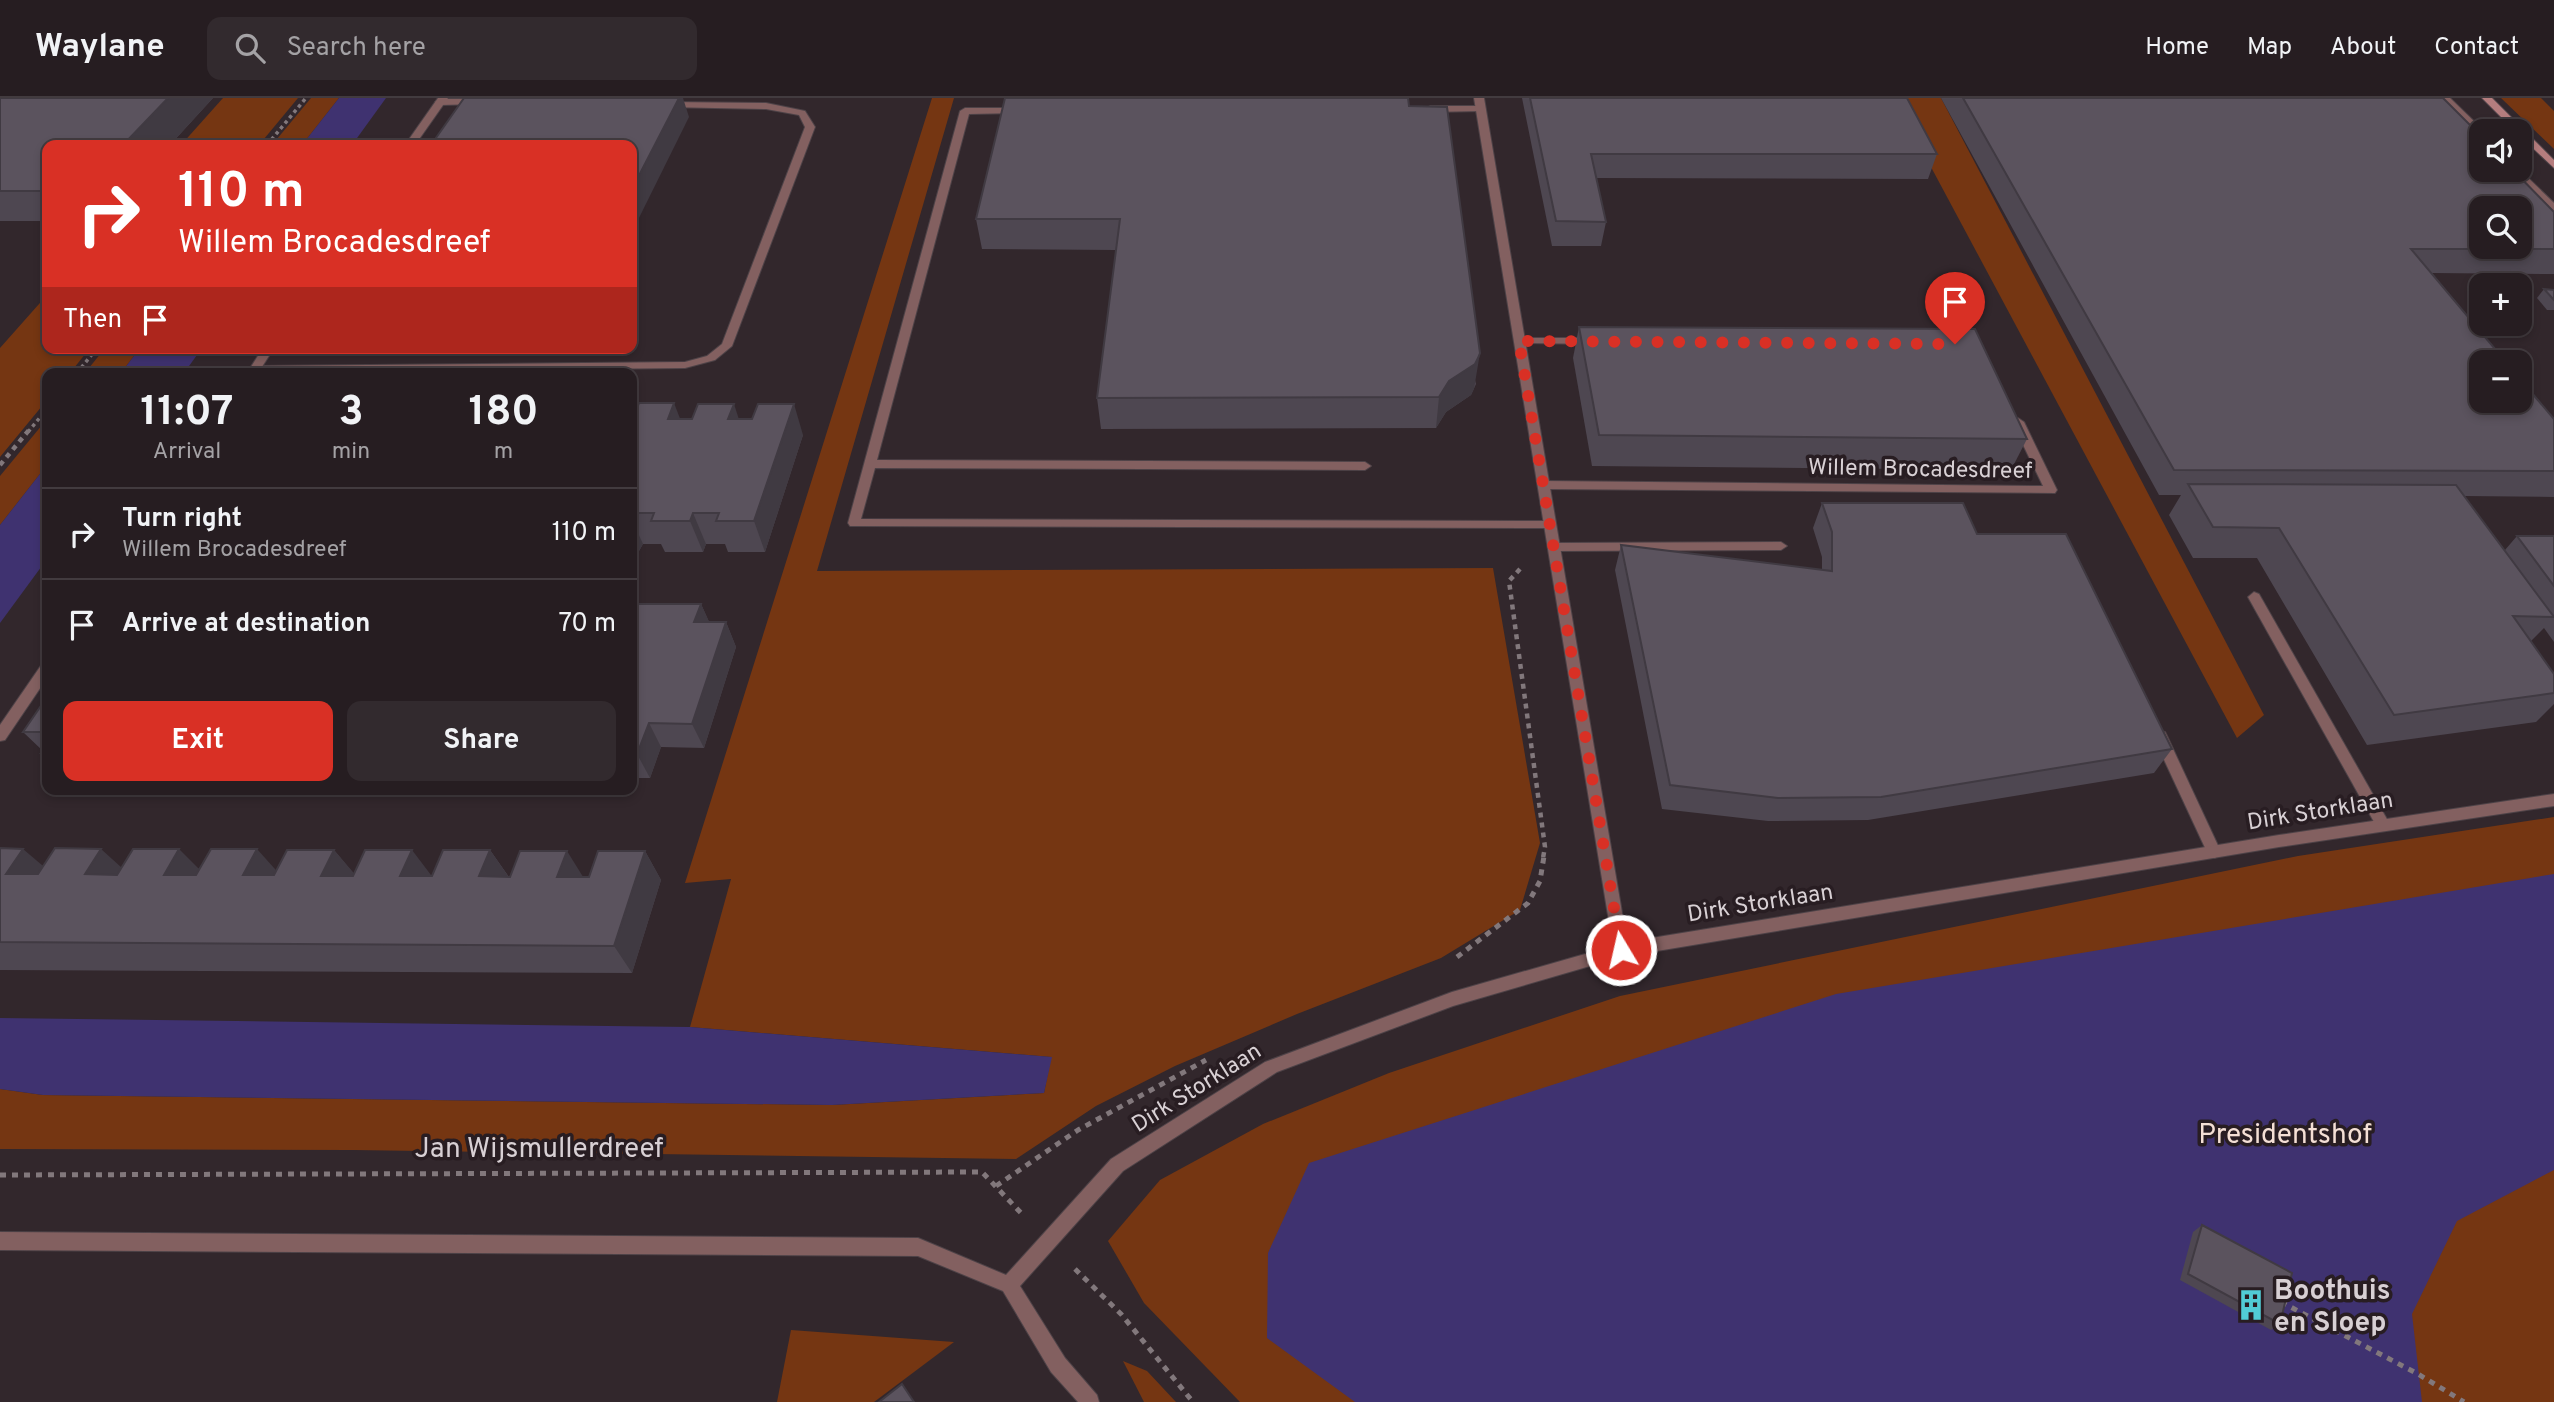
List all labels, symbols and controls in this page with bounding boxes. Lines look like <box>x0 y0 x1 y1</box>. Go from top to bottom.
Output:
search box <box>207 17 697 80</box>
text: Waylane <box>35 27 165 69</box>
icon: search <box>231 29 269 67</box>
text: Search here <box>287 32 426 65</box>
text: Home <box>2145 33 2209 63</box>
text: Map <box>2247 33 2292 63</box>
text: About <box>2330 33 2396 63</box>
text: Contact <box>2434 33 2519 63</box>
map controls <box>2469 119 2532 413</box>
button: sound <box>2469 119 2532 182</box>
text: 110 m <box>178 163 305 225</box>
icon: right <box>63 168 154 259</box>
button: search <box>2469 196 2532 259</box>
text: Willem Brocadesdreef <box>178 224 490 264</box>
pin <box>1925 272 1985 344</box>
button: + <box>2469 273 2532 336</box>
icon: arrive <box>1936 283 1974 321</box>
icon: arrive <box>136 301 174 339</box>
text: Then <box>63 304 122 337</box>
button: − <box>2469 350 2532 413</box>
text: 11:07 <box>140 387 233 440</box>
text: 3 <box>338 387 364 440</box>
text: 180 <box>468 387 539 440</box>
text: Arrival <box>153 438 221 467</box>
text: min <box>332 438 370 467</box>
text: m <box>494 438 513 467</box>
street label: Willem Brocadesdreef <box>1808 454 2033 487</box>
text: Turn right <box>122 503 242 536</box>
icon: right <box>63 515 101 553</box>
text: 110 m <box>552 517 616 550</box>
text: Willem Brocadesdreef <box>122 536 346 565</box>
icon: arrive <box>63 606 101 644</box>
text: Arrive at destination <box>122 608 370 641</box>
text: 70 m <box>558 608 616 641</box>
button: Exit <box>63 701 333 781</box>
button: Share <box>347 701 616 781</box>
street label: Dirk Storklaan <box>2245 787 2395 838</box>
street label: Dirk Storklaan <box>1685 879 1835 930</box>
position arrow <box>1584 913 1658 987</box>
street label: Dirk Storklaan <box>1127 1038 1267 1140</box>
park label: Presidentshof <box>2198 1118 2372 1154</box>
street label: Jan Wijsmullerdreef <box>415 1132 663 1168</box>
place label: Boothuis en Sloep <box>2274 1274 2390 1342</box>
building icon: Boothuis en Sloep <box>2234 1288 2268 1322</box>

